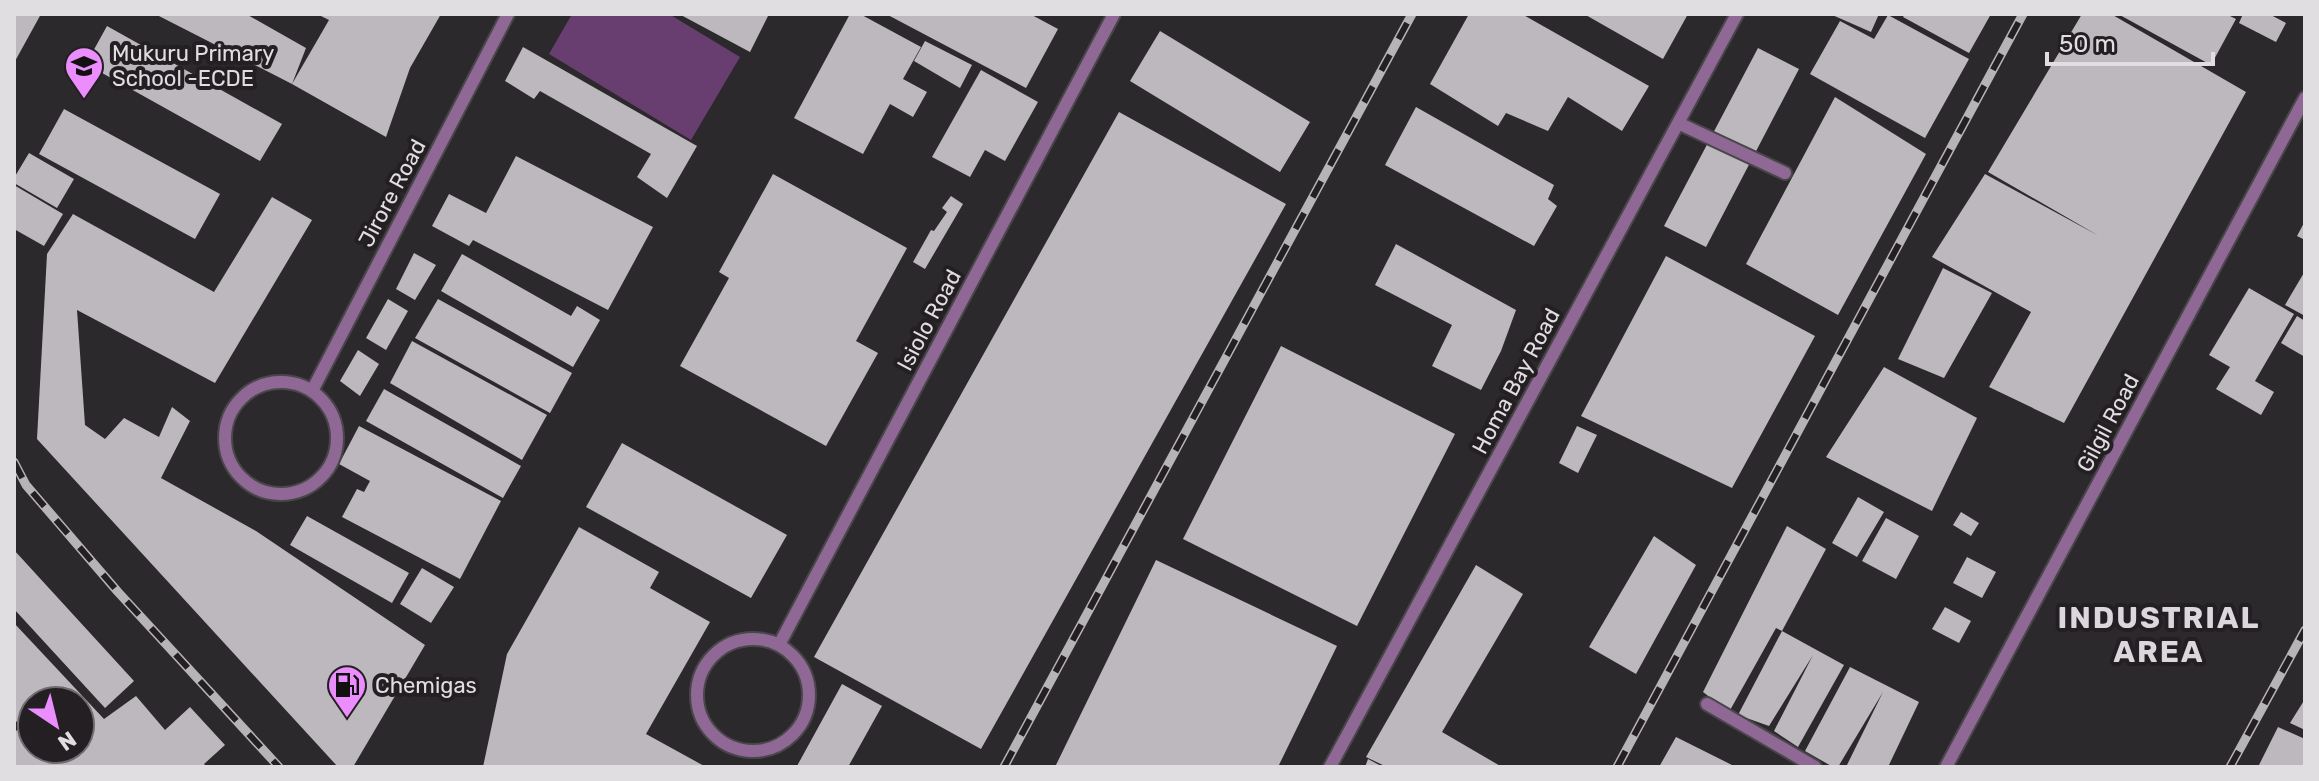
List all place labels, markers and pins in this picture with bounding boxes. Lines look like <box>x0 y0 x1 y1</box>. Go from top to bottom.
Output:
place label: Mukuru Primary School -ECDE <box>112 40 274 92</box>
school or university icon: Mukuru Primary School -ECDE <box>63 45 105 100</box>
fuel station icon: Chemigas <box>326 664 368 719</box>
place label: Chemigas <box>375 672 477 699</box>

